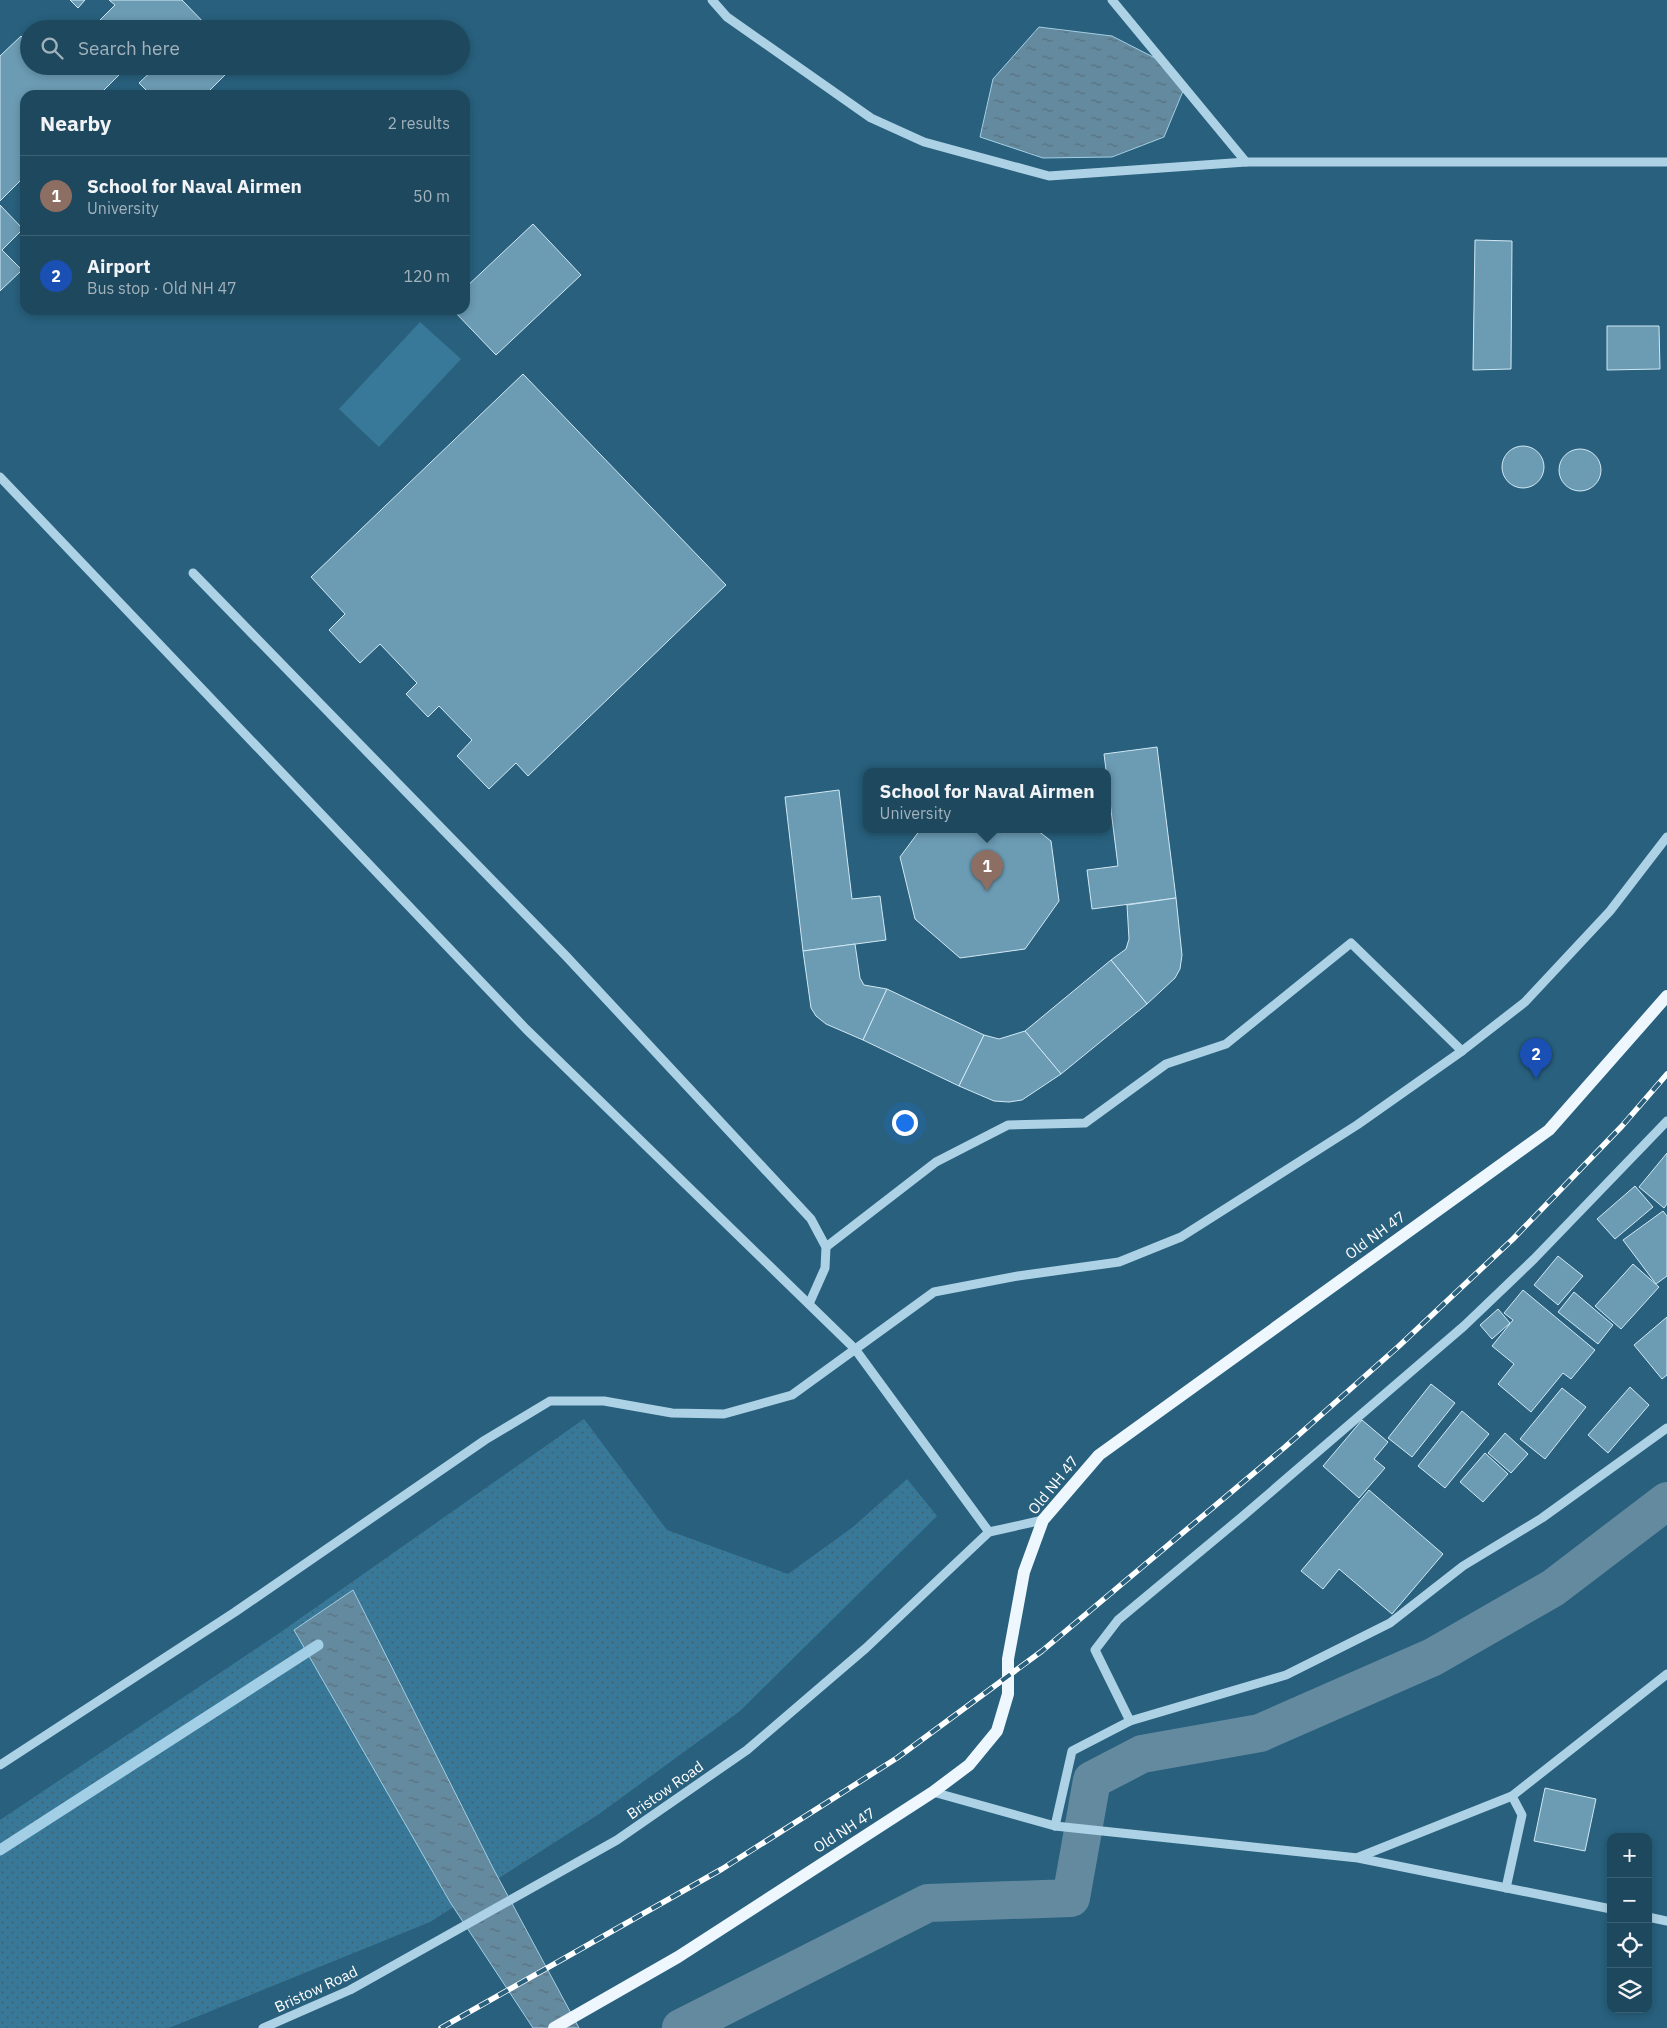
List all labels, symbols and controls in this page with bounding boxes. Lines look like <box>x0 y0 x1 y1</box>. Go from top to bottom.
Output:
search box <box>20 20 470 75</box>
icon: search <box>38 34 66 62</box>
text: Search here <box>78 36 180 60</box>
text: Nearby <box>40 109 111 137</box>
text: 2 results <box>387 113 450 133</box>
text: School for Naval Airmen <box>87 174 302 198</box>
text: 1 <box>51 186 61 206</box>
text: 50 m <box>413 186 450 206</box>
text: University <box>87 198 159 218</box>
text: Airport <box>87 254 150 278</box>
text: 2 <box>51 266 61 286</box>
text: 120 m <box>403 266 450 286</box>
text: Bus stop · Old NH 47 <box>87 278 237 298</box>
popup <box>863 768 1111 833</box>
text: School for Naval Airmen <box>880 779 1094 803</box>
text: University <box>880 803 951 823</box>
pin: 1 <box>971 850 1003 891</box>
pin: 2 <box>1520 1038 1552 1079</box>
your location <box>892 1110 918 1136</box>
street label: Old NH 47 <box>1341 1207 1409 1263</box>
street label: Old NH 47 <box>1024 1452 1082 1518</box>
street label: Bristow Road <box>623 1757 707 1823</box>
street label: Old NH 47 <box>810 1803 878 1857</box>
map controls <box>1607 1833 1652 2013</box>
button: + <box>1607 1833 1652 1878</box>
button: − <box>1607 1878 1652 1923</box>
button: locate <box>1607 1923 1652 1968</box>
street label: Bristow Road <box>272 1962 360 2016</box>
button: layers <box>1607 1968 1652 2013</box>

